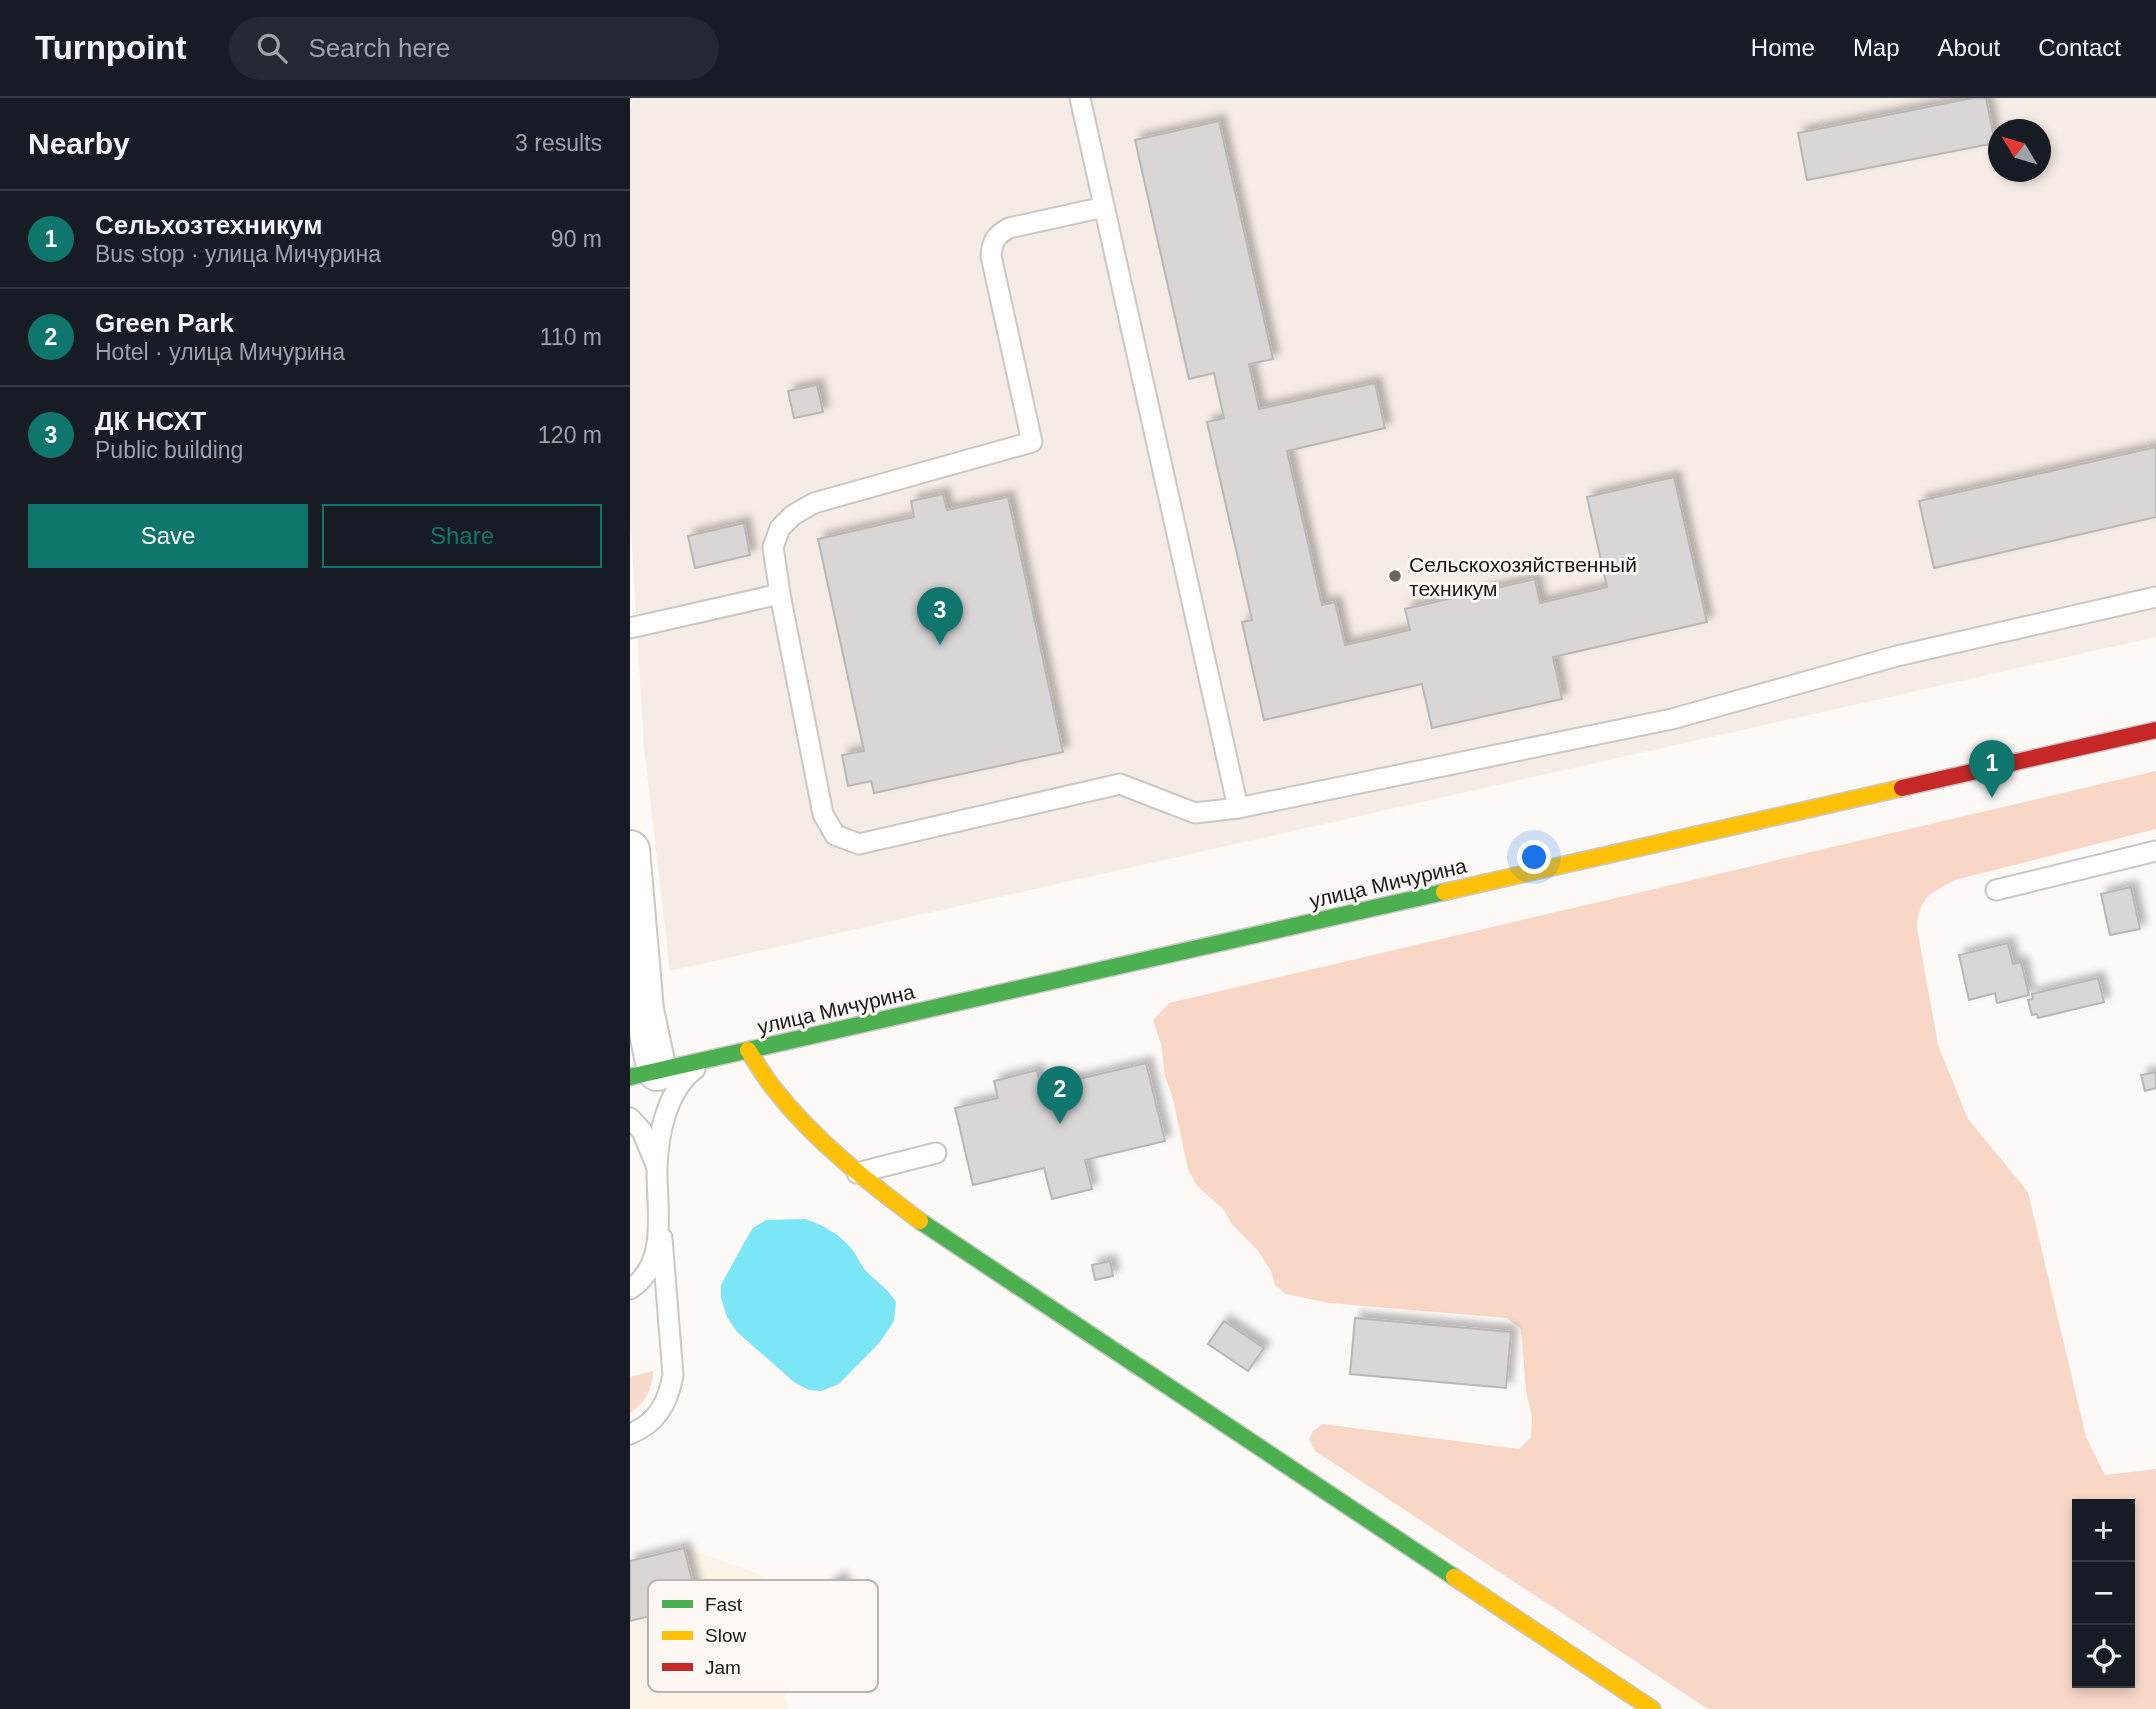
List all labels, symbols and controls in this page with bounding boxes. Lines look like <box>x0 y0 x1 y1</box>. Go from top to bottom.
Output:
search box <box>229 17 719 80</box>
text: Turnpoint <box>35 29 187 66</box>
icon: search <box>253 29 291 67</box>
text: Search here <box>309 33 450 63</box>
text: Home <box>1751 34 1815 61</box>
text: Map <box>1853 34 1900 61</box>
text: About <box>1938 34 2000 61</box>
text: Contact <box>2038 34 2121 61</box>
north arrow <box>1988 119 2051 182</box>
text: Nearby <box>28 127 130 160</box>
text: 3 results <box>515 130 602 156</box>
text: Сельхозтехникум <box>95 210 322 240</box>
text: 1 <box>45 226 57 252</box>
text: 90 m <box>551 226 602 252</box>
text: Bus stop · улица Мичурина <box>95 241 381 267</box>
text: Green Park <box>95 308 234 338</box>
text: 2 <box>45 324 57 350</box>
text: 110 m <box>540 324 602 350</box>
text: Hotel · улица Мичурина <box>95 339 345 365</box>
text: ДК НСХТ <box>95 406 206 436</box>
text: 3 <box>45 422 57 448</box>
text: 120 m <box>538 422 602 448</box>
text: Public building <box>95 437 243 463</box>
button: Save <box>28 504 308 568</box>
button: Share <box>322 504 602 568</box>
place label: Сельскохозяйственный техникум <box>1409 553 1637 600</box>
marker: Сельскохозяйственный техникум <box>1387 568 1403 584</box>
pin: 3 <box>917 587 963 645</box>
pin: 1 <box>1969 740 2015 798</box>
your location <box>1517 840 1551 874</box>
street label: улица Мичурина <box>1307 854 1469 912</box>
street label: улица Мичурина <box>755 980 917 1038</box>
pin: 2 <box>1037 1066 1083 1124</box>
map controls <box>2072 1499 2135 1688</box>
button: + <box>2072 1499 2135 1562</box>
button: − <box>2072 1562 2135 1625</box>
legend <box>648 1580 878 1692</box>
text: Fast <box>705 1594 743 1615</box>
text: Slow <box>705 1625 746 1646</box>
button: locate <box>2072 1625 2135 1688</box>
text: Jam <box>705 1657 741 1678</box>

